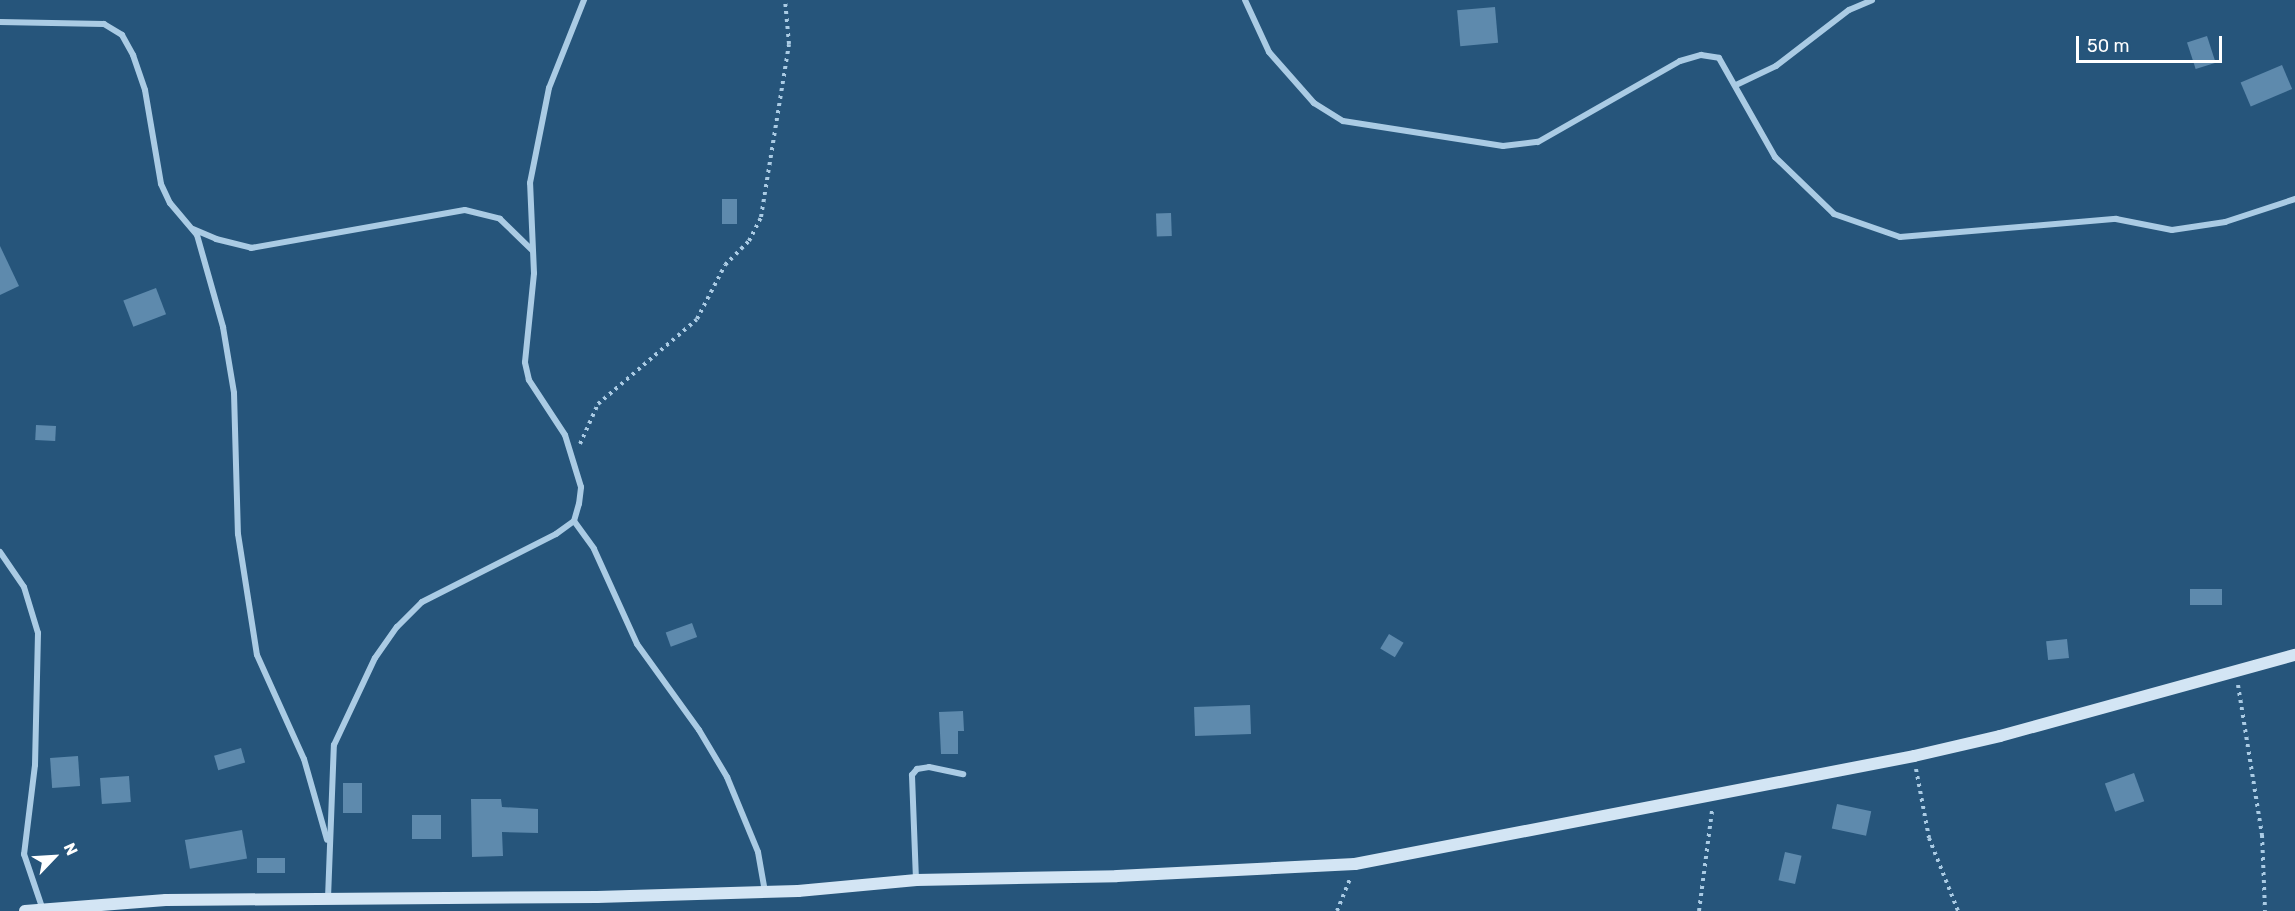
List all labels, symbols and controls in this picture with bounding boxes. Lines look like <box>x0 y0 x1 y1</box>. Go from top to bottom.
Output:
scale bar <box>2079 24 2224 62</box>
text: 50 m <box>2087 35 2130 57</box>
north arrow <box>24 827 84 887</box>
text: N <box>60 840 82 858</box>

